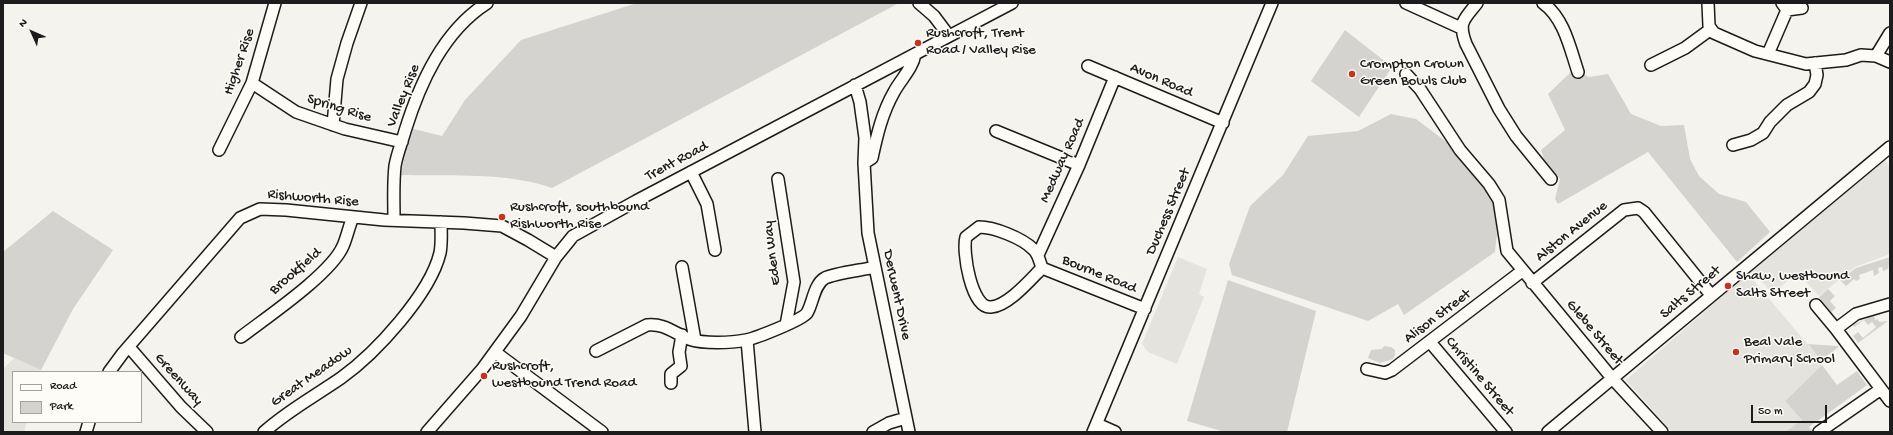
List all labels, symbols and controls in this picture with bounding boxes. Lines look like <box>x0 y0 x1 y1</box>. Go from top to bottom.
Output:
north arrow <box>12 12 52 52</box>
text: N <box>17 17 30 30</box>
place label: Rushcroft, Trent Road / Valley Rise <box>926 25 1036 60</box>
street label: Higher Rise <box>220 26 260 98</box>
marker: Rushcroft, Trent Road / Valley Rise <box>913 38 923 48</box>
place label: Crompton Crown Green Bowls Club <box>1360 56 1467 91</box>
street label: Avon Road <box>1127 60 1195 102</box>
street label: Valley Rise <box>383 62 425 130</box>
marker: Crompton Crown Green Bowls Club <box>1347 69 1357 79</box>
street label: Spring Rise <box>305 91 373 127</box>
street label: Medway Road <box>1036 116 1090 206</box>
street label: Trent Road <box>643 138 711 186</box>
street label: Duchess Street <box>1143 166 1195 258</box>
street label: Rishworth Rise <box>267 186 359 212</box>
street label: Alston Avenue <box>1532 198 1612 266</box>
place label: Rushcroft, southbound Rishworth Rise <box>510 199 649 234</box>
marker: Rushcroft, southbound Rishworth Rise <box>497 212 507 222</box>
street label: Eden Way <box>760 220 786 286</box>
street label: Brookfield <box>266 245 326 299</box>
street label: Derwent Drive <box>878 248 914 342</box>
street label: Bourne Road <box>1059 252 1139 298</box>
street label: Salts Street <box>1657 262 1725 324</box>
place label: Shaw, westbound Salts Street <box>1736 268 1849 303</box>
marker: Shaw, westbound Salts Street <box>1723 281 1733 291</box>
street label: Alison Street <box>1401 286 1475 348</box>
street label: Glebe Street <box>1561 297 1627 369</box>
street label: Christine Street <box>1441 334 1517 420</box>
place label: Beal Vale Primary School <box>1744 334 1835 369</box>
street label: Great Meadow <box>268 342 356 412</box>
marker: Beal Vale Primary School <box>1731 347 1741 357</box>
street label: Greenway <box>150 350 206 410</box>
place label: Rushcroft, westbound Trend Road <box>492 358 636 393</box>
legend <box>12 371 142 423</box>
marker: Rushcroft, westbound Trend Road <box>479 371 489 381</box>
text: Road <box>50 380 76 394</box>
scale bar <box>1753 397 1829 423</box>
text: Park <box>50 400 73 414</box>
text: 50 m <box>1758 405 1783 419</box>

